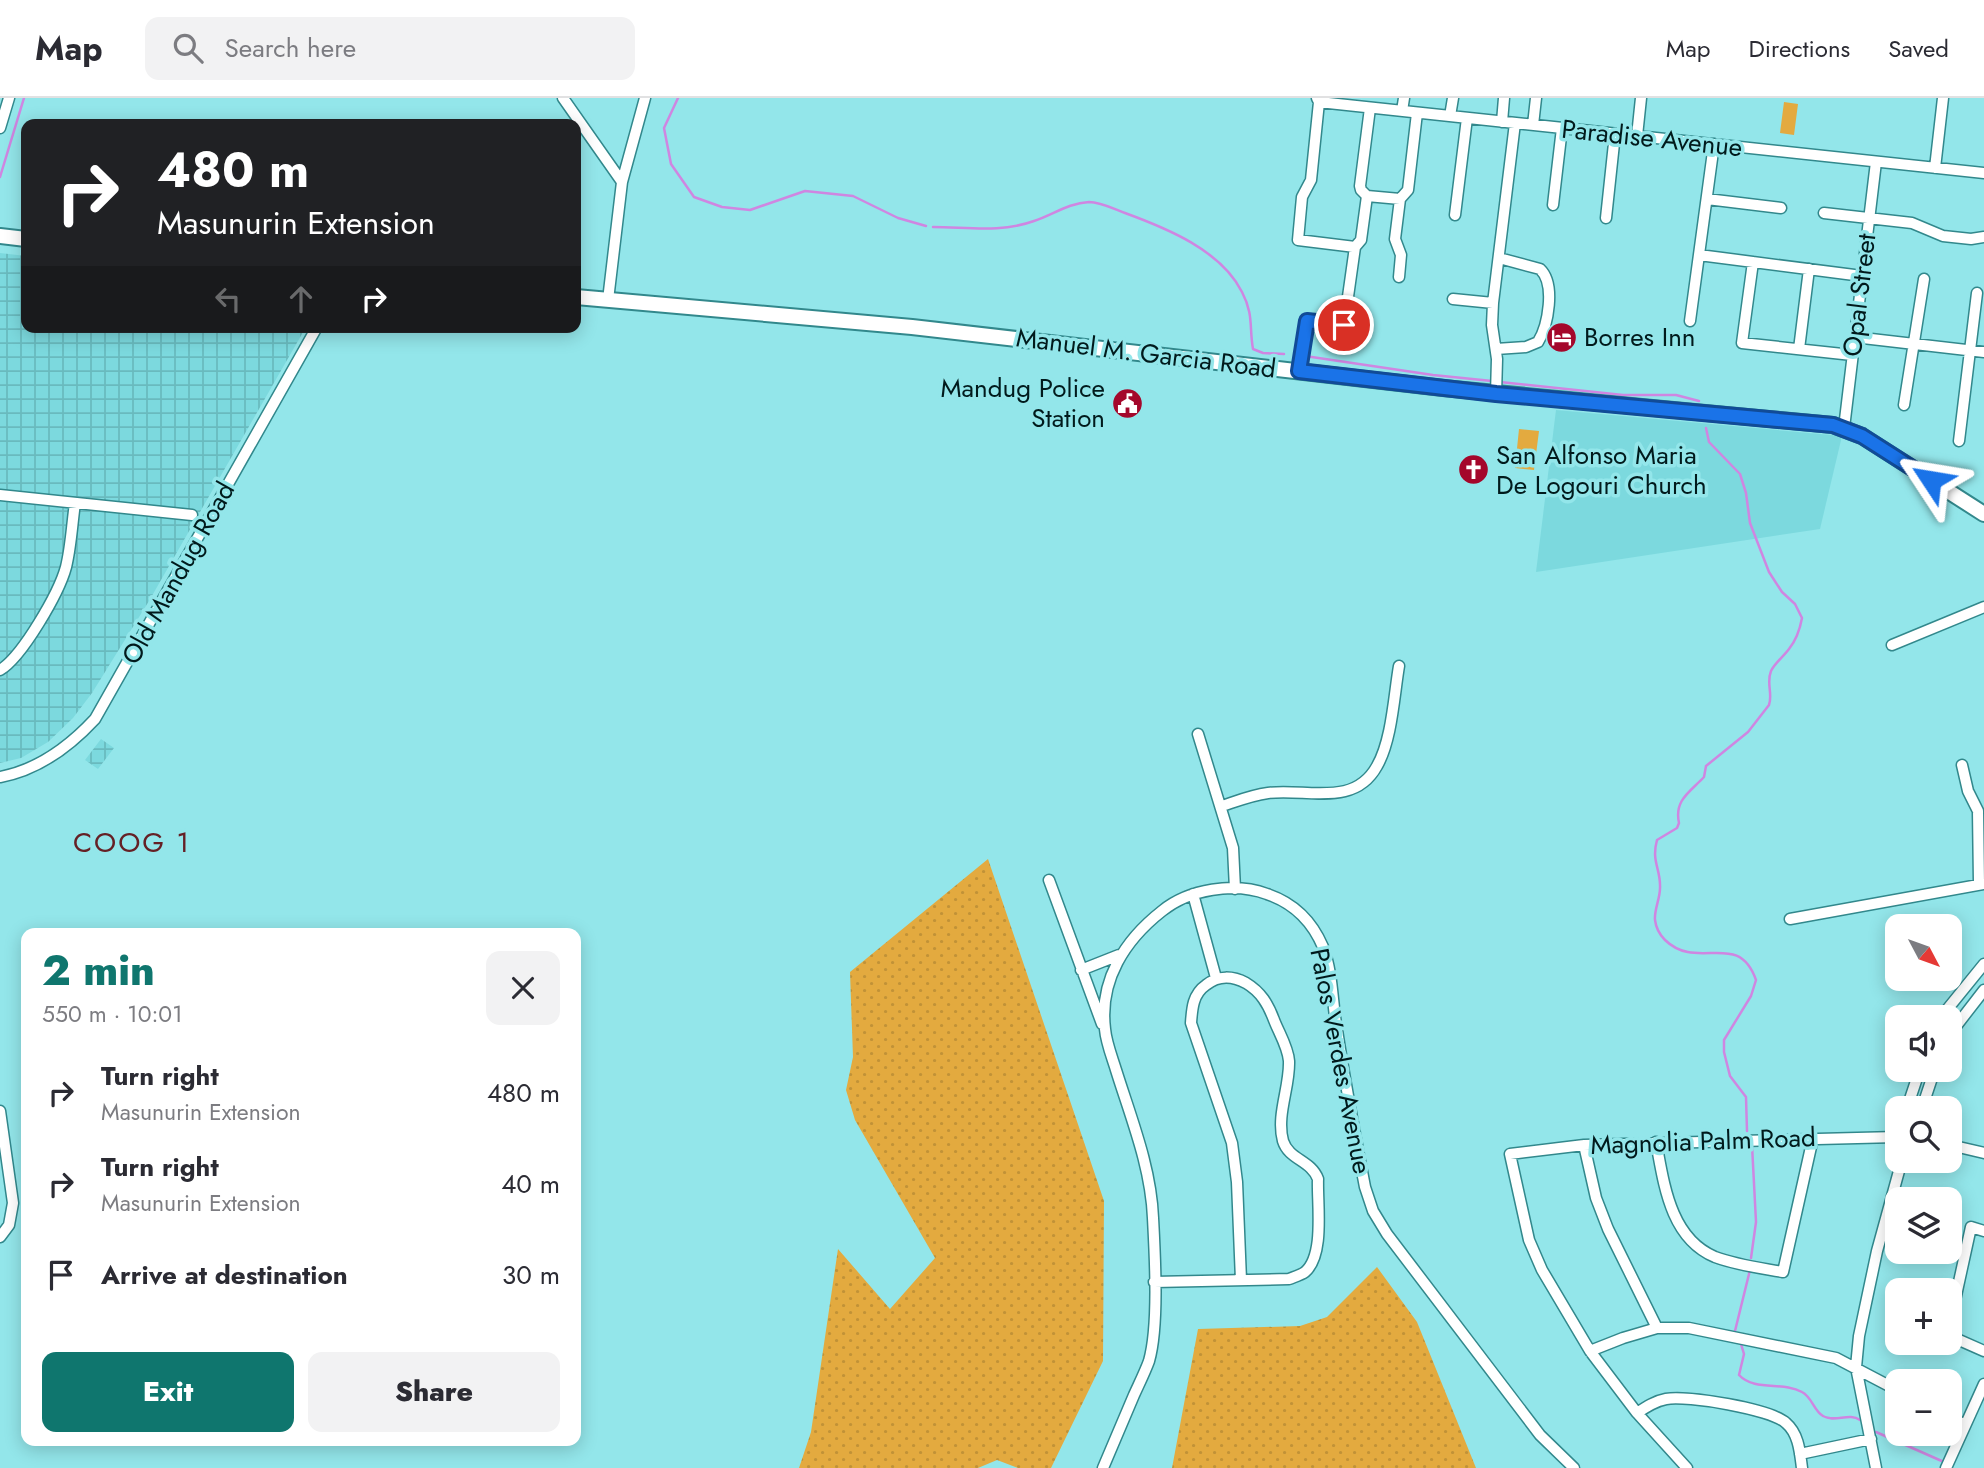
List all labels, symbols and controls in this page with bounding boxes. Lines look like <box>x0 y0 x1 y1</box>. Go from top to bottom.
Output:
search box <box>145 17 635 80</box>
text: Map <box>35 25 103 72</box>
icon: search <box>169 29 207 67</box>
text: Search here <box>225 29 356 67</box>
text: Map <box>1666 31 1711 66</box>
text: Directions <box>1749 31 1850 66</box>
text: Saved <box>1888 31 1949 66</box>
street label: Paradise Avenue <box>1560 110 1744 166</box>
text: 480 m <box>157 135 309 205</box>
icon: right <box>42 147 133 238</box>
text: Masunurin Extension <box>157 200 435 246</box>
street label: Opal Street <box>1833 231 1885 359</box>
icon: left <box>209 280 247 318</box>
icon: ahead <box>282 280 320 318</box>
icon: right <box>355 280 393 318</box>
pin <box>1314 295 1374 355</box>
icon: arrive <box>1325 306 1363 344</box>
street label: Manuel M. Garcia Road <box>1014 318 1278 388</box>
place label: Borres Inn <box>1584 318 1696 356</box>
hotel icon: Borres Inn <box>1544 320 1578 354</box>
place label: Mandug Police Station <box>940 369 1105 437</box>
public building icon: Mandug Police Station <box>1111 386 1145 420</box>
place label: San Alfonso Maria De Logouri Church <box>1496 436 1707 504</box>
position arrow <box>1894 443 1968 517</box>
church icon: San Alfonso Maria De Logouri Church <box>1456 453 1490 487</box>
street label: Old Mandug Road <box>112 475 244 671</box>
district label: COOG 1 <box>73 822 191 863</box>
north arrow <box>1885 914 1962 990</box>
map controls <box>1885 914 1962 1446</box>
text: 2 min <box>42 940 155 1001</box>
street label: Palos Verdes Avenue <box>1300 945 1382 1177</box>
button: close <box>486 951 560 1025</box>
text: 550 m · 10:01 <box>42 997 182 1031</box>
button: sound <box>1885 1005 1962 1082</box>
text: Turn right <box>101 1057 219 1095</box>
icon: right <box>42 1074 80 1112</box>
text: 480 m <box>487 1074 560 1112</box>
text: Masunurin Extension <box>101 1095 301 1129</box>
button: search <box>1885 1096 1962 1173</box>
street label: Magnolia Palm Road <box>1590 1118 1816 1164</box>
text: Turn right <box>101 1148 219 1186</box>
icon: right <box>42 1165 80 1203</box>
text: 40 m <box>501 1165 560 1203</box>
text: Masunurin Extension <box>101 1186 301 1220</box>
button: layers <box>1885 1187 1962 1264</box>
icon: arrive <box>42 1256 80 1294</box>
text: Arrive at destination <box>101 1256 348 1294</box>
text: 30 m <box>502 1256 560 1294</box>
button: + <box>1885 1278 1962 1355</box>
button: Exit <box>42 1352 294 1432</box>
button: Share <box>308 1352 560 1432</box>
button: − <box>1885 1369 1962 1446</box>

